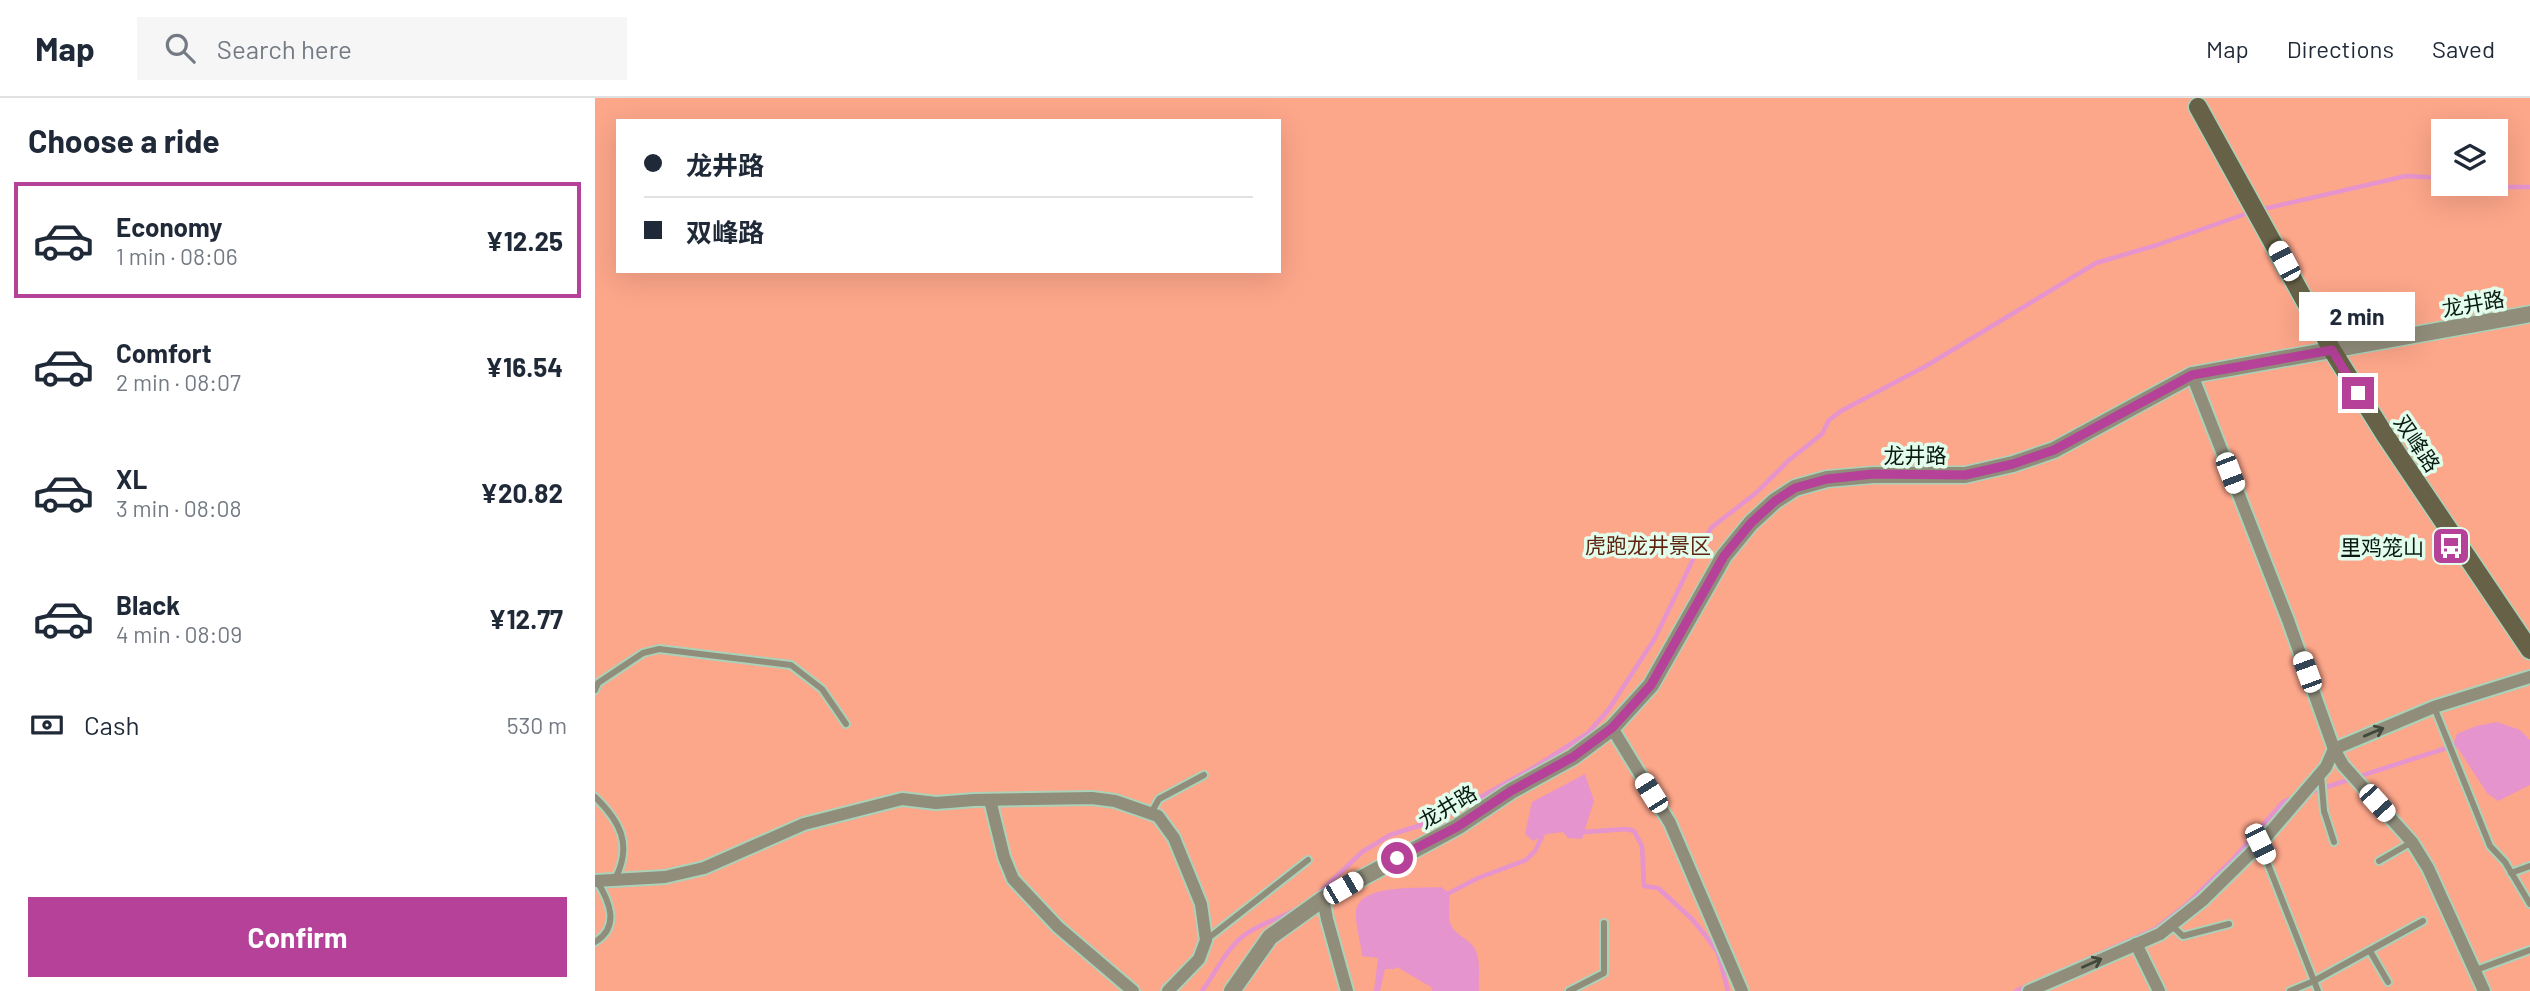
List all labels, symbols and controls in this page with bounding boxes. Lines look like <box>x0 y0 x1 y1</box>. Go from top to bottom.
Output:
search box <box>137 17 627 80</box>
text: Map <box>35 28 95 68</box>
icon: search <box>161 29 199 67</box>
text: Search here <box>217 33 352 64</box>
text: Map <box>2206 34 2249 63</box>
text: Directions <box>2287 34 2394 63</box>
text: Saved <box>2432 34 2495 63</box>
map controls <box>2431 119 2508 196</box>
button: layers <box>2431 119 2508 196</box>
text: Choose a ride <box>28 121 220 159</box>
text: 龙井路 <box>686 149 764 180</box>
icon: car <box>32 209 95 272</box>
text: Economy <box>116 211 222 242</box>
text: 双峰路 <box>686 216 764 247</box>
text: ¥12.25 <box>486 225 563 256</box>
car <box>2265 238 2304 284</box>
text: 1 min · 08:06 <box>116 242 238 270</box>
street label: 龙井路 <box>2440 285 2506 321</box>
callout: 2 min <box>2300 292 2416 341</box>
text: 2 min <box>2329 302 2385 330</box>
icon: car <box>32 335 95 398</box>
text: Comfort <box>116 337 212 368</box>
text: ¥16.54 <box>485 351 563 382</box>
text: 2 min · 08:07 <box>116 368 241 396</box>
route end <box>2342 377 2374 409</box>
street label: 双峰路 <box>2390 410 2446 476</box>
street label: 龙井路 <box>1884 442 1947 467</box>
car <box>2213 450 2248 496</box>
icon: car <box>32 461 95 524</box>
text: XL <box>116 463 147 494</box>
text: ¥20.82 <box>480 477 563 508</box>
text: 3 min · 08:08 <box>116 494 242 522</box>
bus stop icon: 里鸡笼山 <box>2430 525 2472 567</box>
park label: 虎跑龙井景区 <box>1585 532 1711 557</box>
place label: 里鸡笼山 <box>2340 534 2424 559</box>
icon: car <box>32 587 95 650</box>
text: Black <box>116 589 180 620</box>
text: ¥12.77 <box>489 603 563 634</box>
text: 4 min · 08:09 <box>116 620 242 648</box>
car <box>2290 649 2325 695</box>
icon: cash <box>28 706 66 744</box>
text: Cash <box>84 709 139 740</box>
text: 530 m <box>507 711 567 739</box>
one-way arrow <box>2363 725 2384 738</box>
car <box>1631 770 1672 816</box>
street label: 龙井路 <box>1414 779 1480 833</box>
car <box>2356 780 2399 826</box>
car <box>2242 821 2279 867</box>
route start <box>1381 842 1413 874</box>
car <box>1320 868 1367 908</box>
button: Confirm <box>28 897 567 977</box>
one-way arrow <box>2080 956 2102 969</box>

